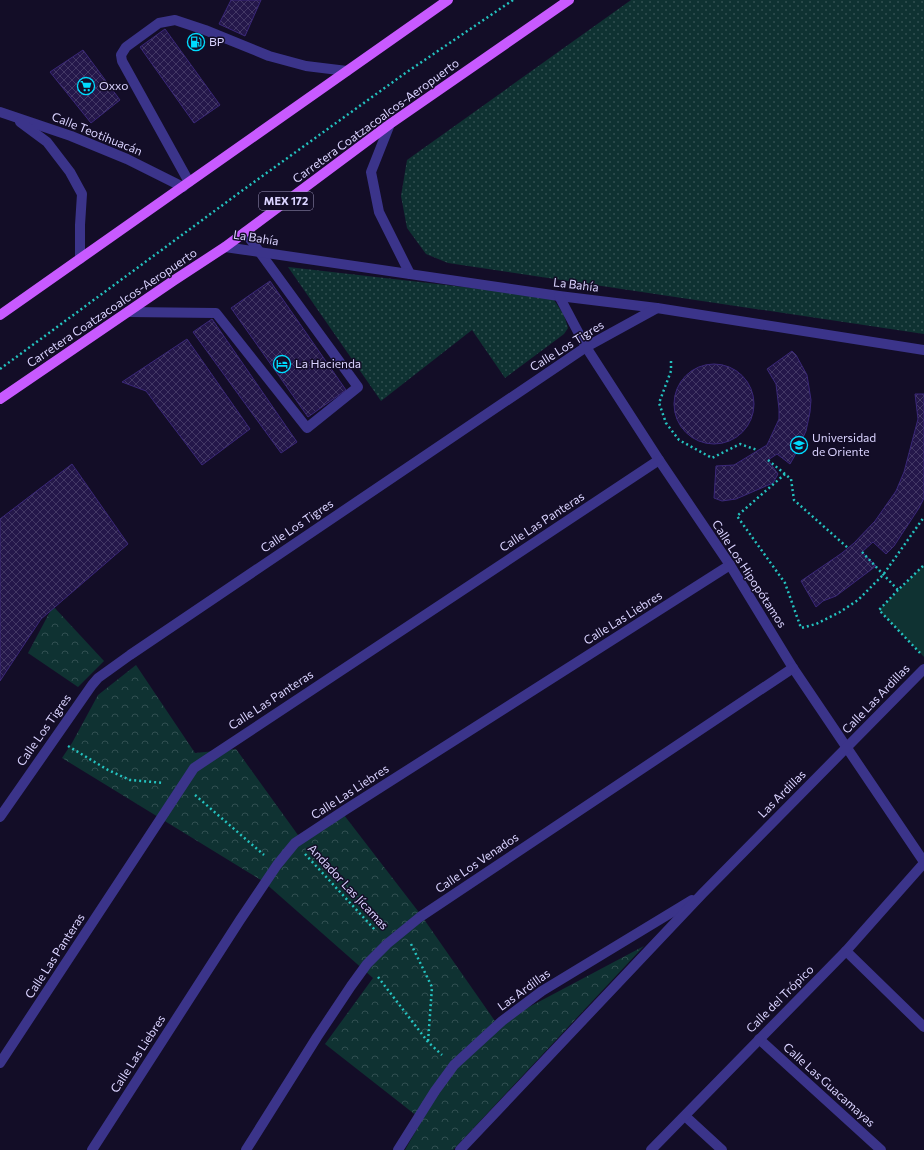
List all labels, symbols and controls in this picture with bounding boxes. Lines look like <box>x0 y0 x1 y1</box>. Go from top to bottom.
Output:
fuel station icon: BP <box>186 32 206 52</box>
place label: BP <box>209 34 225 48</box>
street label: Carretera Coatzacoalcos-Aeropuerto <box>290 55 461 185</box>
supermarket icon: Oxxo <box>76 76 96 96</box>
place label: Oxxo <box>99 78 128 92</box>
street label: Calle Teotihuacán <box>50 109 145 158</box>
road number: MEX 172 <box>259 192 313 210</box>
street label: La Bahía <box>232 227 280 248</box>
street label: Carretera Coatzacoalcos-Aeropuerto <box>24 245 199 369</box>
street label: La Bahía <box>553 274 600 294</box>
street label: Calle Los Tigres <box>527 317 606 373</box>
hotel icon: La Hacienda <box>272 354 292 374</box>
place label: La Hacienda <box>295 356 361 370</box>
place label: Universidad de Oriente <box>812 430 876 458</box>
school or university icon: Universidad de Oriente <box>789 435 809 455</box>
street label: Calle Las Panteras <box>496 488 587 554</box>
street label: Calle Los Tigres <box>257 496 335 555</box>
street label: Calle Los Hipopótamos <box>710 517 790 630</box>
street label: Calle Las Liebres <box>581 587 664 647</box>
street label: Calle Las Ardillas <box>839 661 912 736</box>
street label: Calle Las Panteras <box>225 666 316 732</box>
street label: Calle Los Tigres <box>13 691 73 768</box>
street label: Calle Las Liebres <box>308 761 391 822</box>
street label: Las Ardillas <box>755 767 808 820</box>
street label: Calle Los Venados <box>432 829 521 895</box>
street label: Andador Las Jícamas <box>305 841 392 933</box>
street label: Calle Las Panteras <box>21 910 87 1001</box>
street label: Calle del Trópico <box>743 962 816 1035</box>
street label: Las Ardillas <box>494 965 552 1013</box>
street label: Calle Las Liebres <box>107 1012 168 1095</box>
street label: Calle Las Guacamayas <box>781 1039 878 1129</box>

